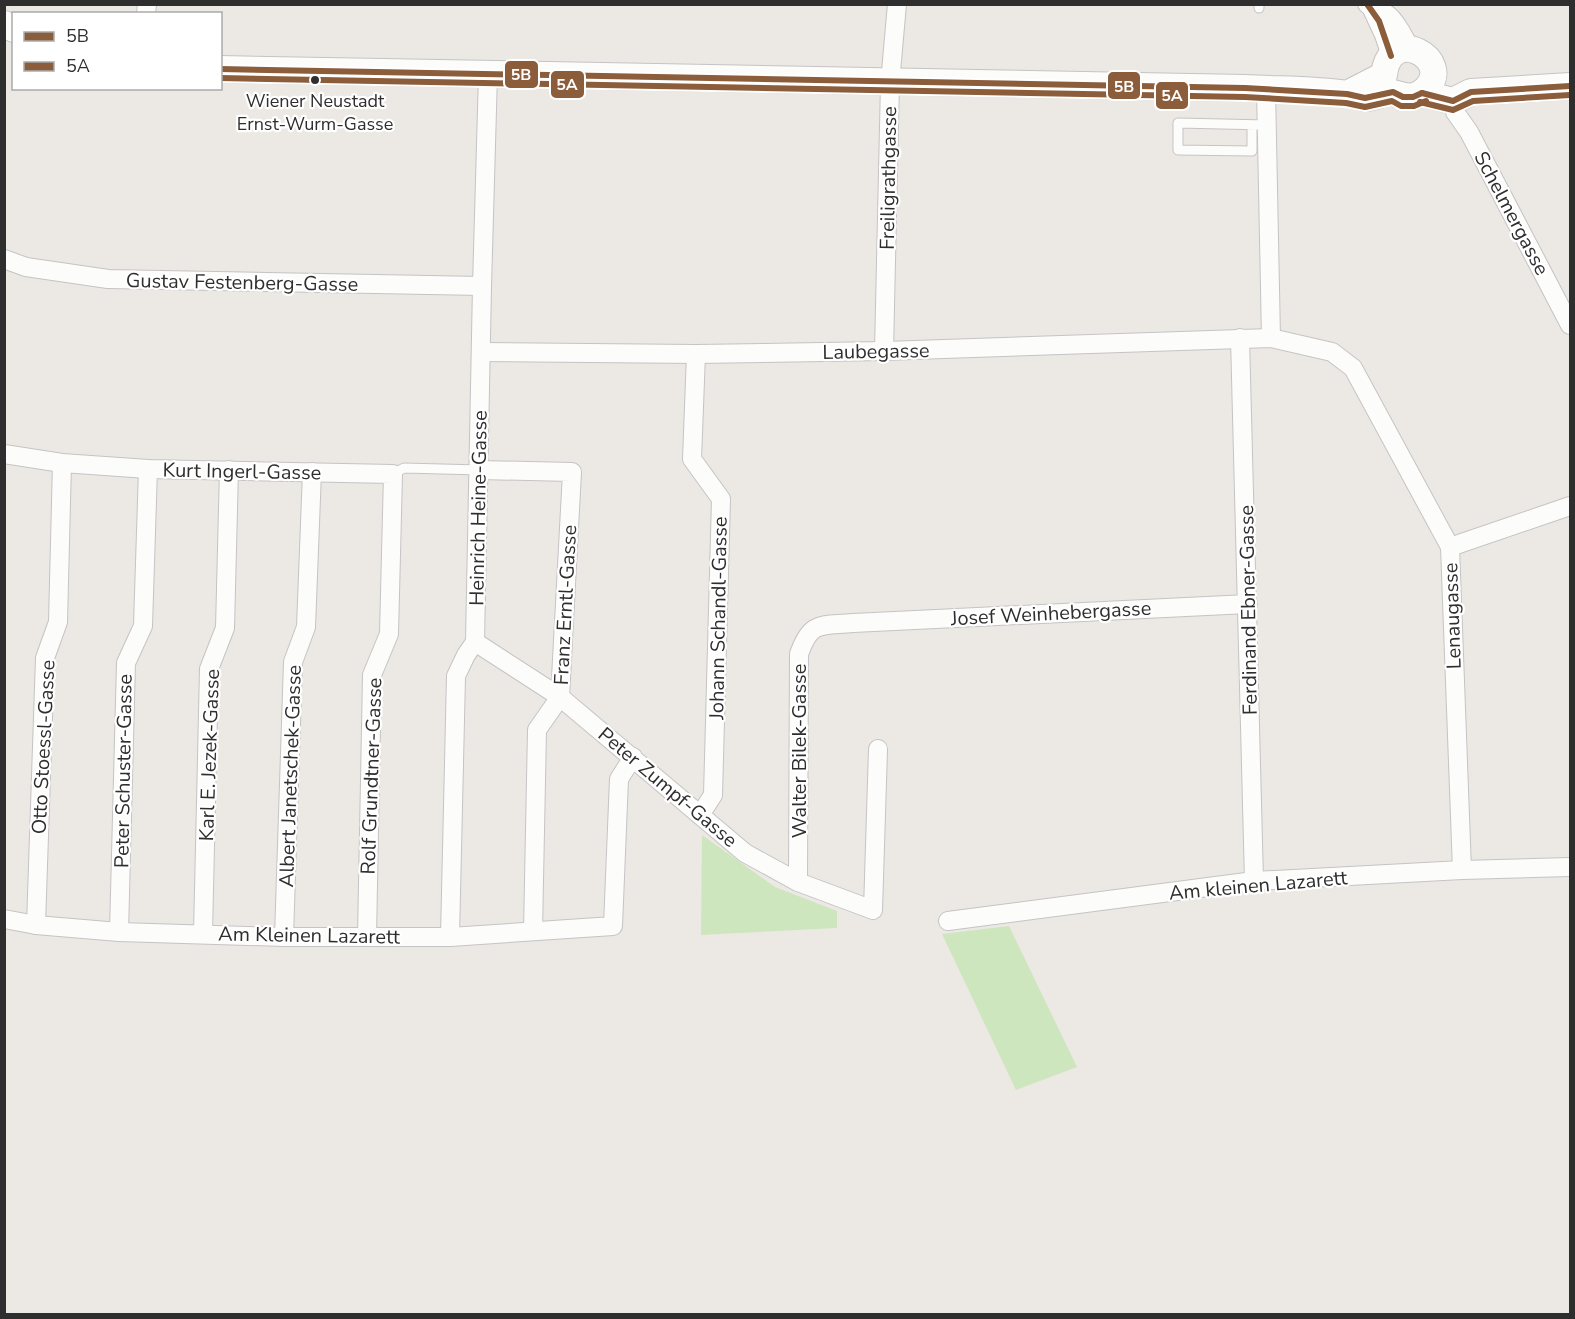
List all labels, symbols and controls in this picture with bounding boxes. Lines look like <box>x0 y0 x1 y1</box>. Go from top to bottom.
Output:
legend <box>12 12 222 90</box>
text: 5B <box>66 24 89 48</box>
text: 5A <box>66 54 90 78</box>
line badge: 5B <box>504 60 539 89</box>
text: 5B <box>511 64 531 86</box>
line badge: 5A <box>550 70 585 99</box>
line badge: 5B <box>1107 71 1141 100</box>
marker: Wiener Neustadt Ernst-Wurm-Gasse <box>309 74 321 86</box>
text: 5A <box>556 74 578 96</box>
text: 5B <box>1114 76 1134 98</box>
line badge: 5A <box>1155 81 1189 110</box>
text: 5A <box>1161 85 1183 107</box>
place label: Wiener Neustadt Ernst-Wurm-Gasse <box>237 89 393 136</box>
street label: Freiligrathgasse <box>874 106 903 250</box>
street label: Schelmergasse <box>1468 147 1556 280</box>
street label: Gustav Festenberg-Gasse <box>126 267 358 298</box>
street label: Laubegasse <box>822 337 930 366</box>
street label: Heinrich Heine-Gasse <box>463 410 494 606</box>
street label: Kurt Ingerl-Gasse <box>162 457 322 486</box>
street label: Ferdinand Ebner-Gasse <box>1233 505 1264 715</box>
street label: Johann Schandl-Gasse <box>703 516 734 721</box>
street label: Franz Erntl-Gasse <box>548 524 583 686</box>
street label: Lenaugasse <box>1437 562 1468 670</box>
street label: Josef Weinhebergasse <box>949 595 1152 632</box>
street label: Otto Stoessl-Gasse <box>25 659 62 835</box>
street label: Albert Janetschek-Gasse <box>273 664 308 888</box>
street label: Walter Bilek-Gasse <box>786 664 813 838</box>
street label: Karl E. Jezek-Gasse <box>193 668 226 842</box>
street label: Peter Schuster-Gasse <box>108 674 139 868</box>
street label: Rolf Grundtner-Gasse <box>355 677 388 875</box>
street label: Peter Zumpf-Gasse <box>592 721 743 854</box>
street label: Am kleinen Lazarett <box>1168 864 1349 907</box>
street label: Am Kleinen Lazarett <box>218 920 401 951</box>

